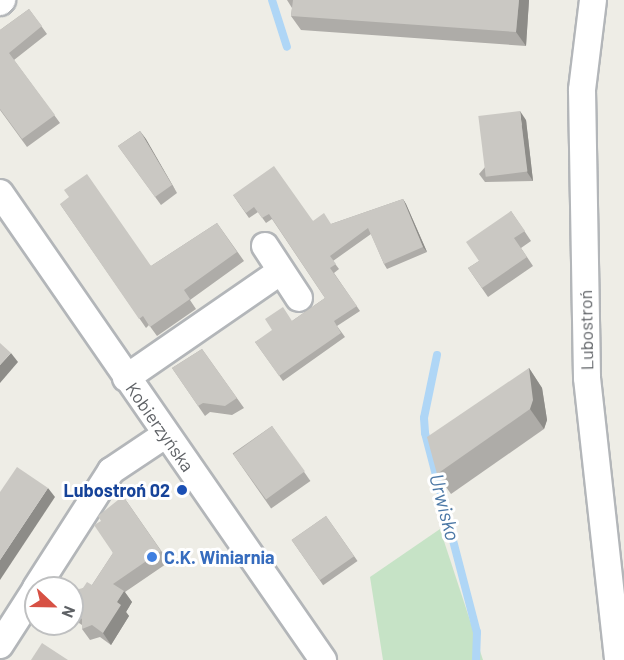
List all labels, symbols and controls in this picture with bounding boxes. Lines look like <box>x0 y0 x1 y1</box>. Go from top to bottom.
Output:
street label: Lubostroń <box>574 290 598 370</box>
street label: Kobierzyńska <box>121 378 199 476</box>
water label: Urwisko <box>425 471 465 543</box>
place label: Lubostroń 02 <box>63 479 170 501</box>
marker: Lubostroń 02 <box>175 483 189 497</box>
place label: C.K. Winiarnia <box>164 546 275 568</box>
marker: C.K. Winiarnia <box>145 550 159 564</box>
north arrow <box>24 576 84 636</box>
text: N <box>59 604 80 621</box>

